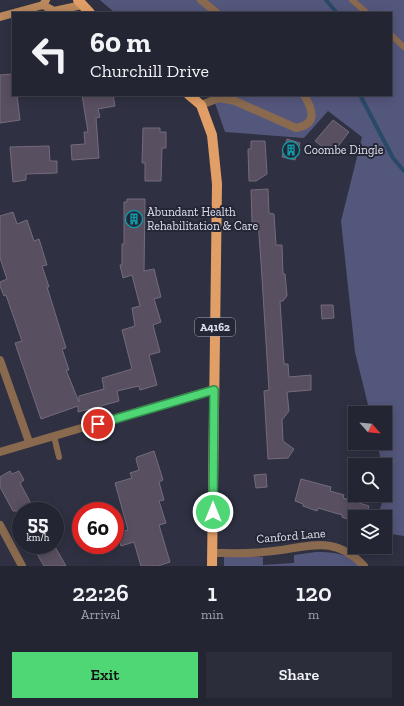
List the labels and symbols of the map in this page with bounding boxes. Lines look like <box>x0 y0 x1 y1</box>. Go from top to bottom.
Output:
building icon: Coombe Dingle <box>281 140 301 160</box>
place label: Coombe Dingle <box>304 143 384 157</box>
place label: Abundant Health Rehabilitation & Care <box>147 205 259 233</box>
building icon: Abundant Health Rehabilitation & Care <box>124 209 144 229</box>
road number: A4162 <box>195 318 235 336</box>
north arrow <box>348 406 392 450</box>
pin <box>81 407 115 441</box>
position arrow <box>192 491 234 533</box>
speed limit sign: 60 <box>72 502 124 554</box>
street label: Canford Lane <box>256 526 327 546</box>

